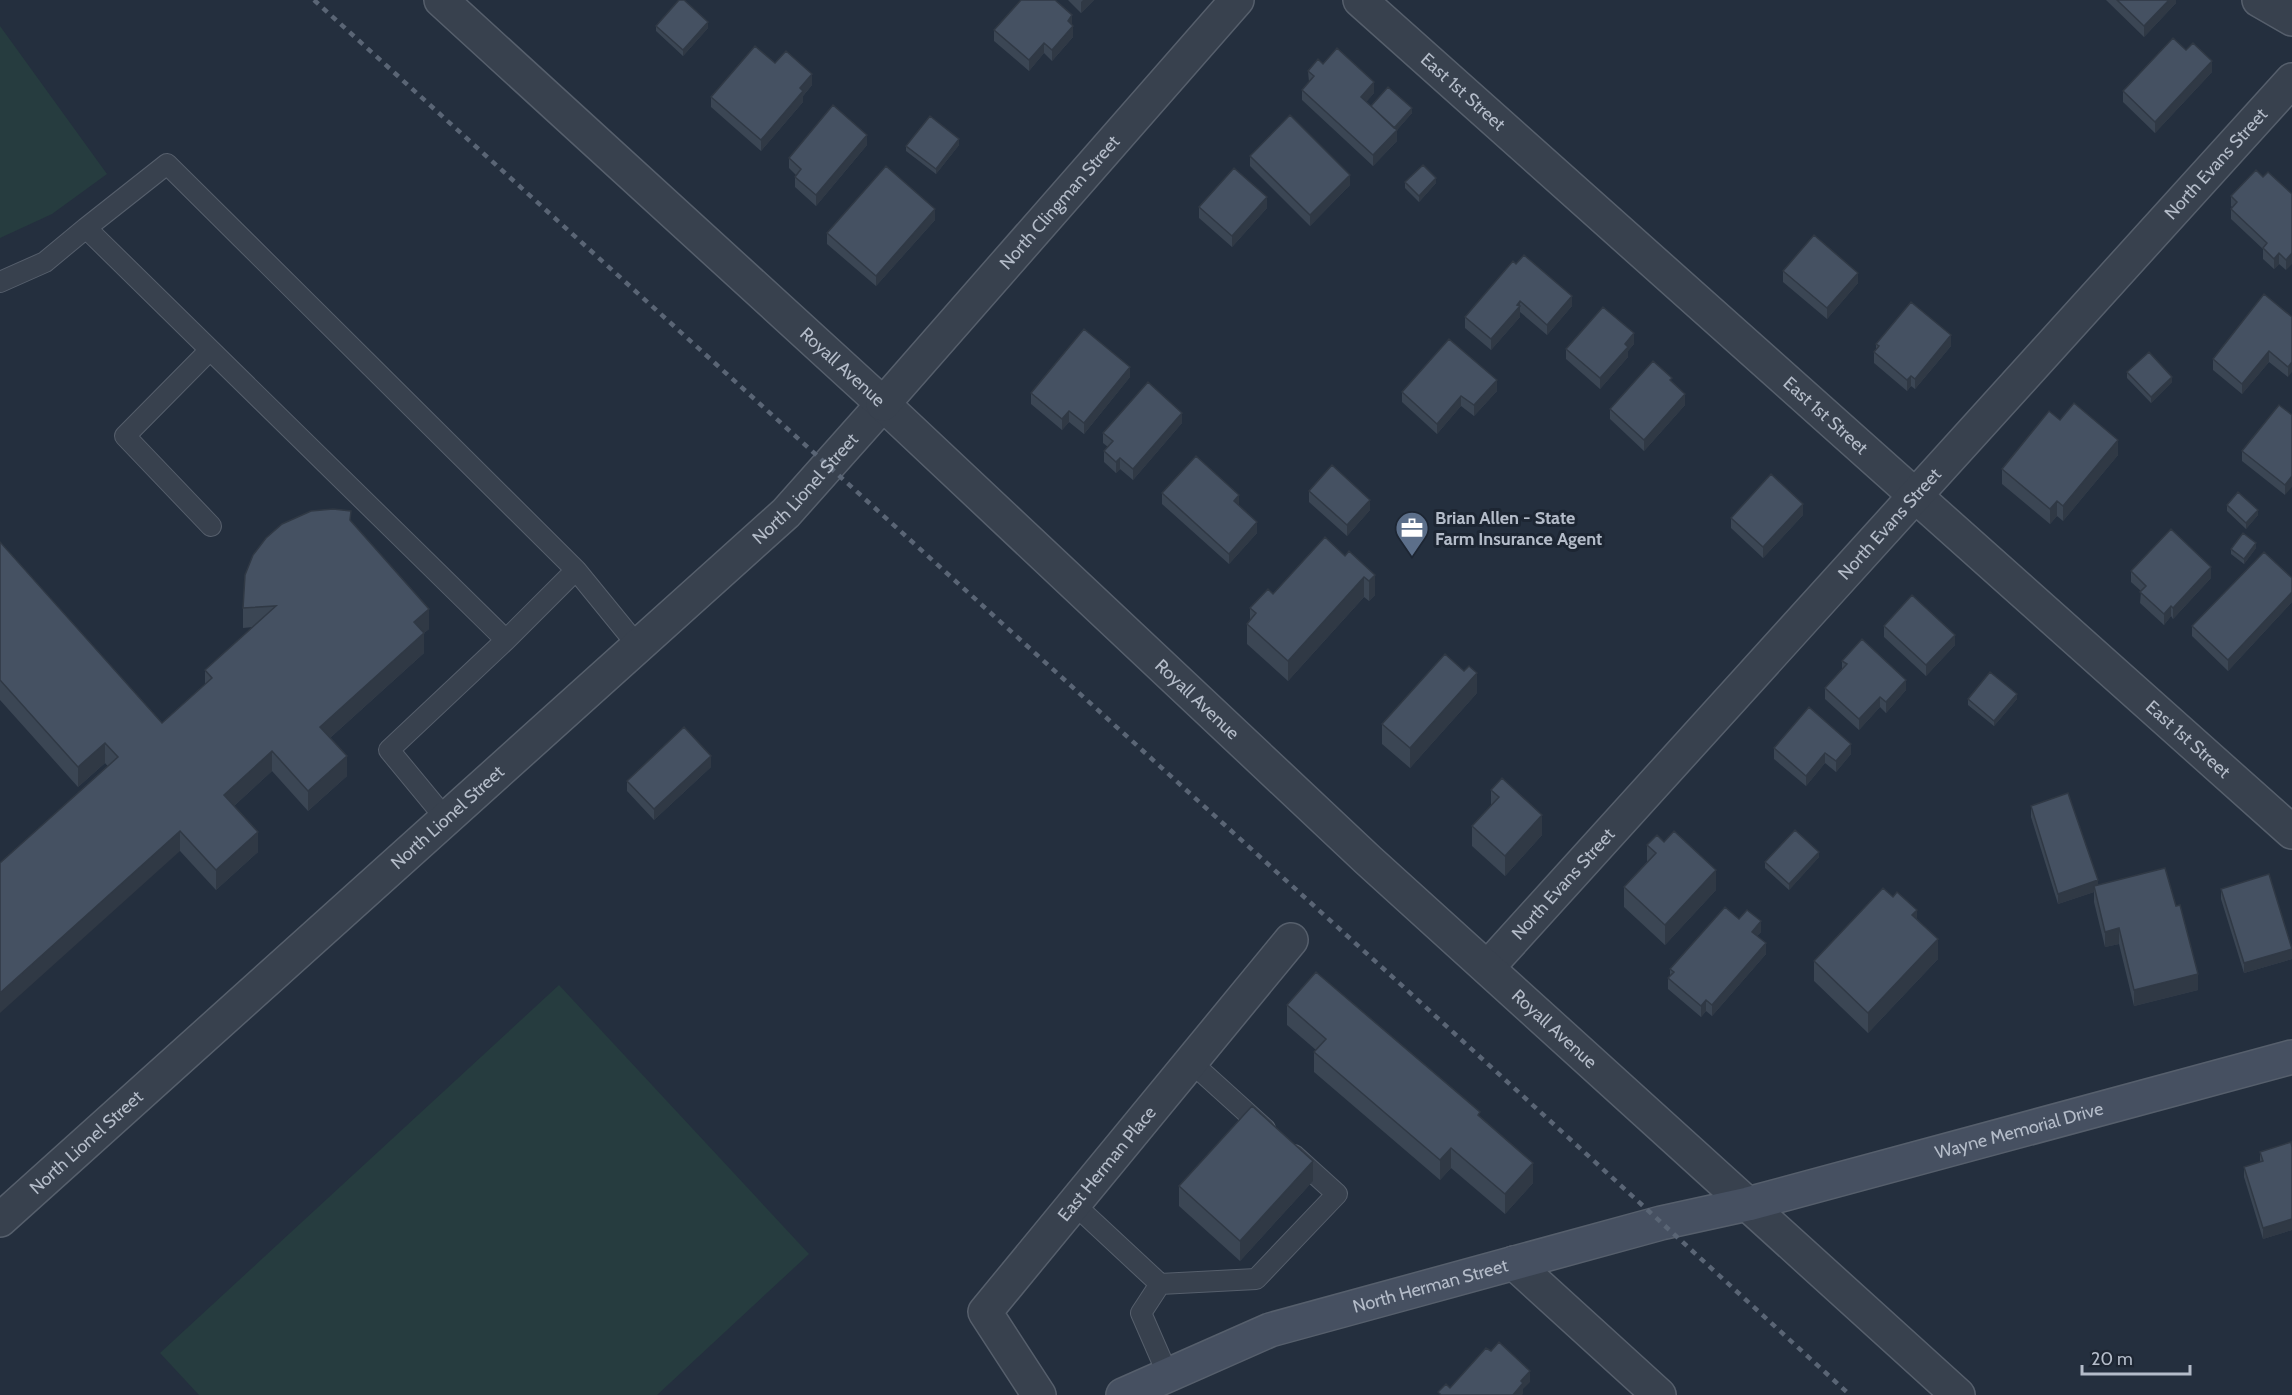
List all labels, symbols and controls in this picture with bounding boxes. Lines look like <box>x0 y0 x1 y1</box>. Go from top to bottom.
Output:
street label: East 1st Street <box>1416 48 1510 135</box>
street label: North Evans Street <box>2160 104 2272 224</box>
street label: North Clingman Street <box>995 131 1124 274</box>
street label: Royall Avenue <box>795 323 890 411</box>
street label: East 1st Street <box>1779 372 1872 459</box>
street label: North Lionel Street <box>748 429 863 549</box>
street label: North Evans Street <box>1833 464 1946 584</box>
place label: Brian Allen - State Farm Insurance Agent <box>1435 507 1602 550</box>
office icon: Brian Allen - State Farm Insurance Agent <box>1394 510 1430 557</box>
street label: Royall Avenue <box>1150 655 1244 744</box>
street label: East 1st Street <box>2141 696 2235 783</box>
street label: North Lionel Street <box>386 761 509 874</box>
street label: North Evans Street <box>1507 824 1619 944</box>
street label: Royall Avenue <box>1507 985 1602 1073</box>
street label: North Lionel Street <box>25 1086 147 1199</box>
street label: Wayne Memorial Drive <box>1933 1098 2106 1164</box>
street label: East Herman Place <box>1053 1102 1161 1226</box>
street label: North Herman Street <box>1350 1254 1511 1318</box>
scale bar <box>2082 1338 2190 1376</box>
text: 20 m <box>2091 1348 2133 1370</box>

